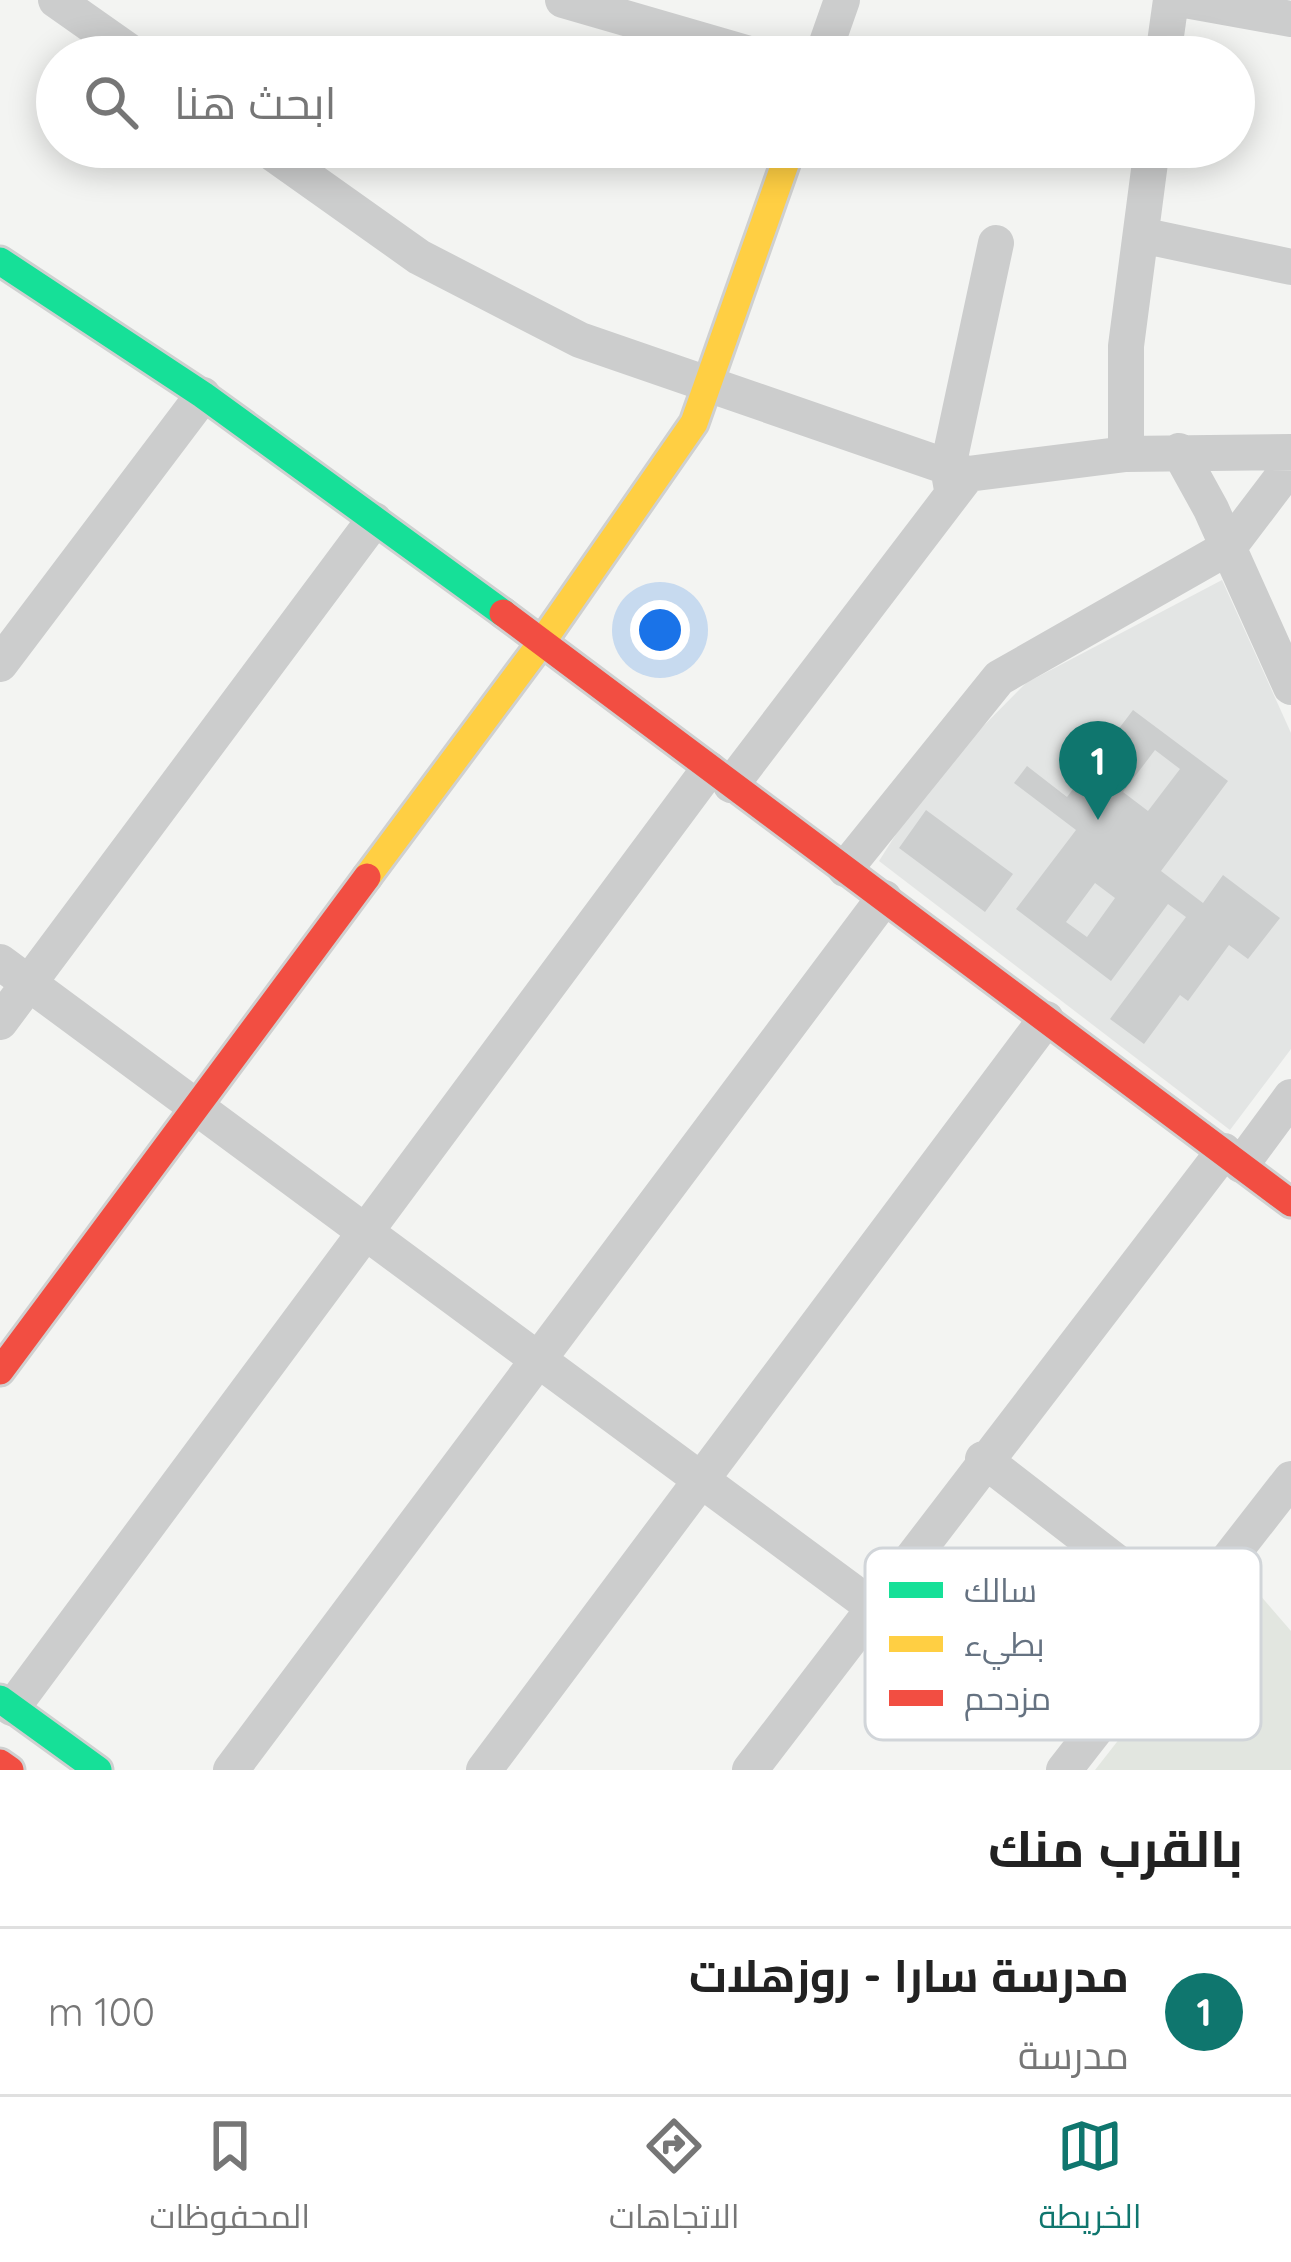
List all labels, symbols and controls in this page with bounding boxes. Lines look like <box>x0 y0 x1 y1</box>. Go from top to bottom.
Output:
search box <box>36 36 1255 168</box>
icon: search <box>78 69 144 135</box>
text: ابحث هنا <box>174 74 337 130</box>
your location <box>630 600 690 660</box>
pin: 1 <box>1059 721 1137 820</box>
legend <box>865 1548 1261 1740</box>
text: سالك <box>964 1569 1037 1610</box>
text: بطيء <box>964 1623 1045 1670</box>
text: مزدحم <box>964 1677 1051 1721</box>
text: بالقرب منك <box>988 1816 1243 1880</box>
text: مدرسة سارا - روزهلات <box>689 1947 1129 2003</box>
text: 100 m <box>48 1987 155 2036</box>
text: 1 <box>1196 1987 1212 2036</box>
text: مدرسة <box>1018 2030 1129 2079</box>
tab: المحفوظات <box>149 2113 310 2247</box>
tab: الاتجاهات <box>609 2113 740 2247</box>
tab: الخريطة <box>1039 2113 1142 2247</box>

